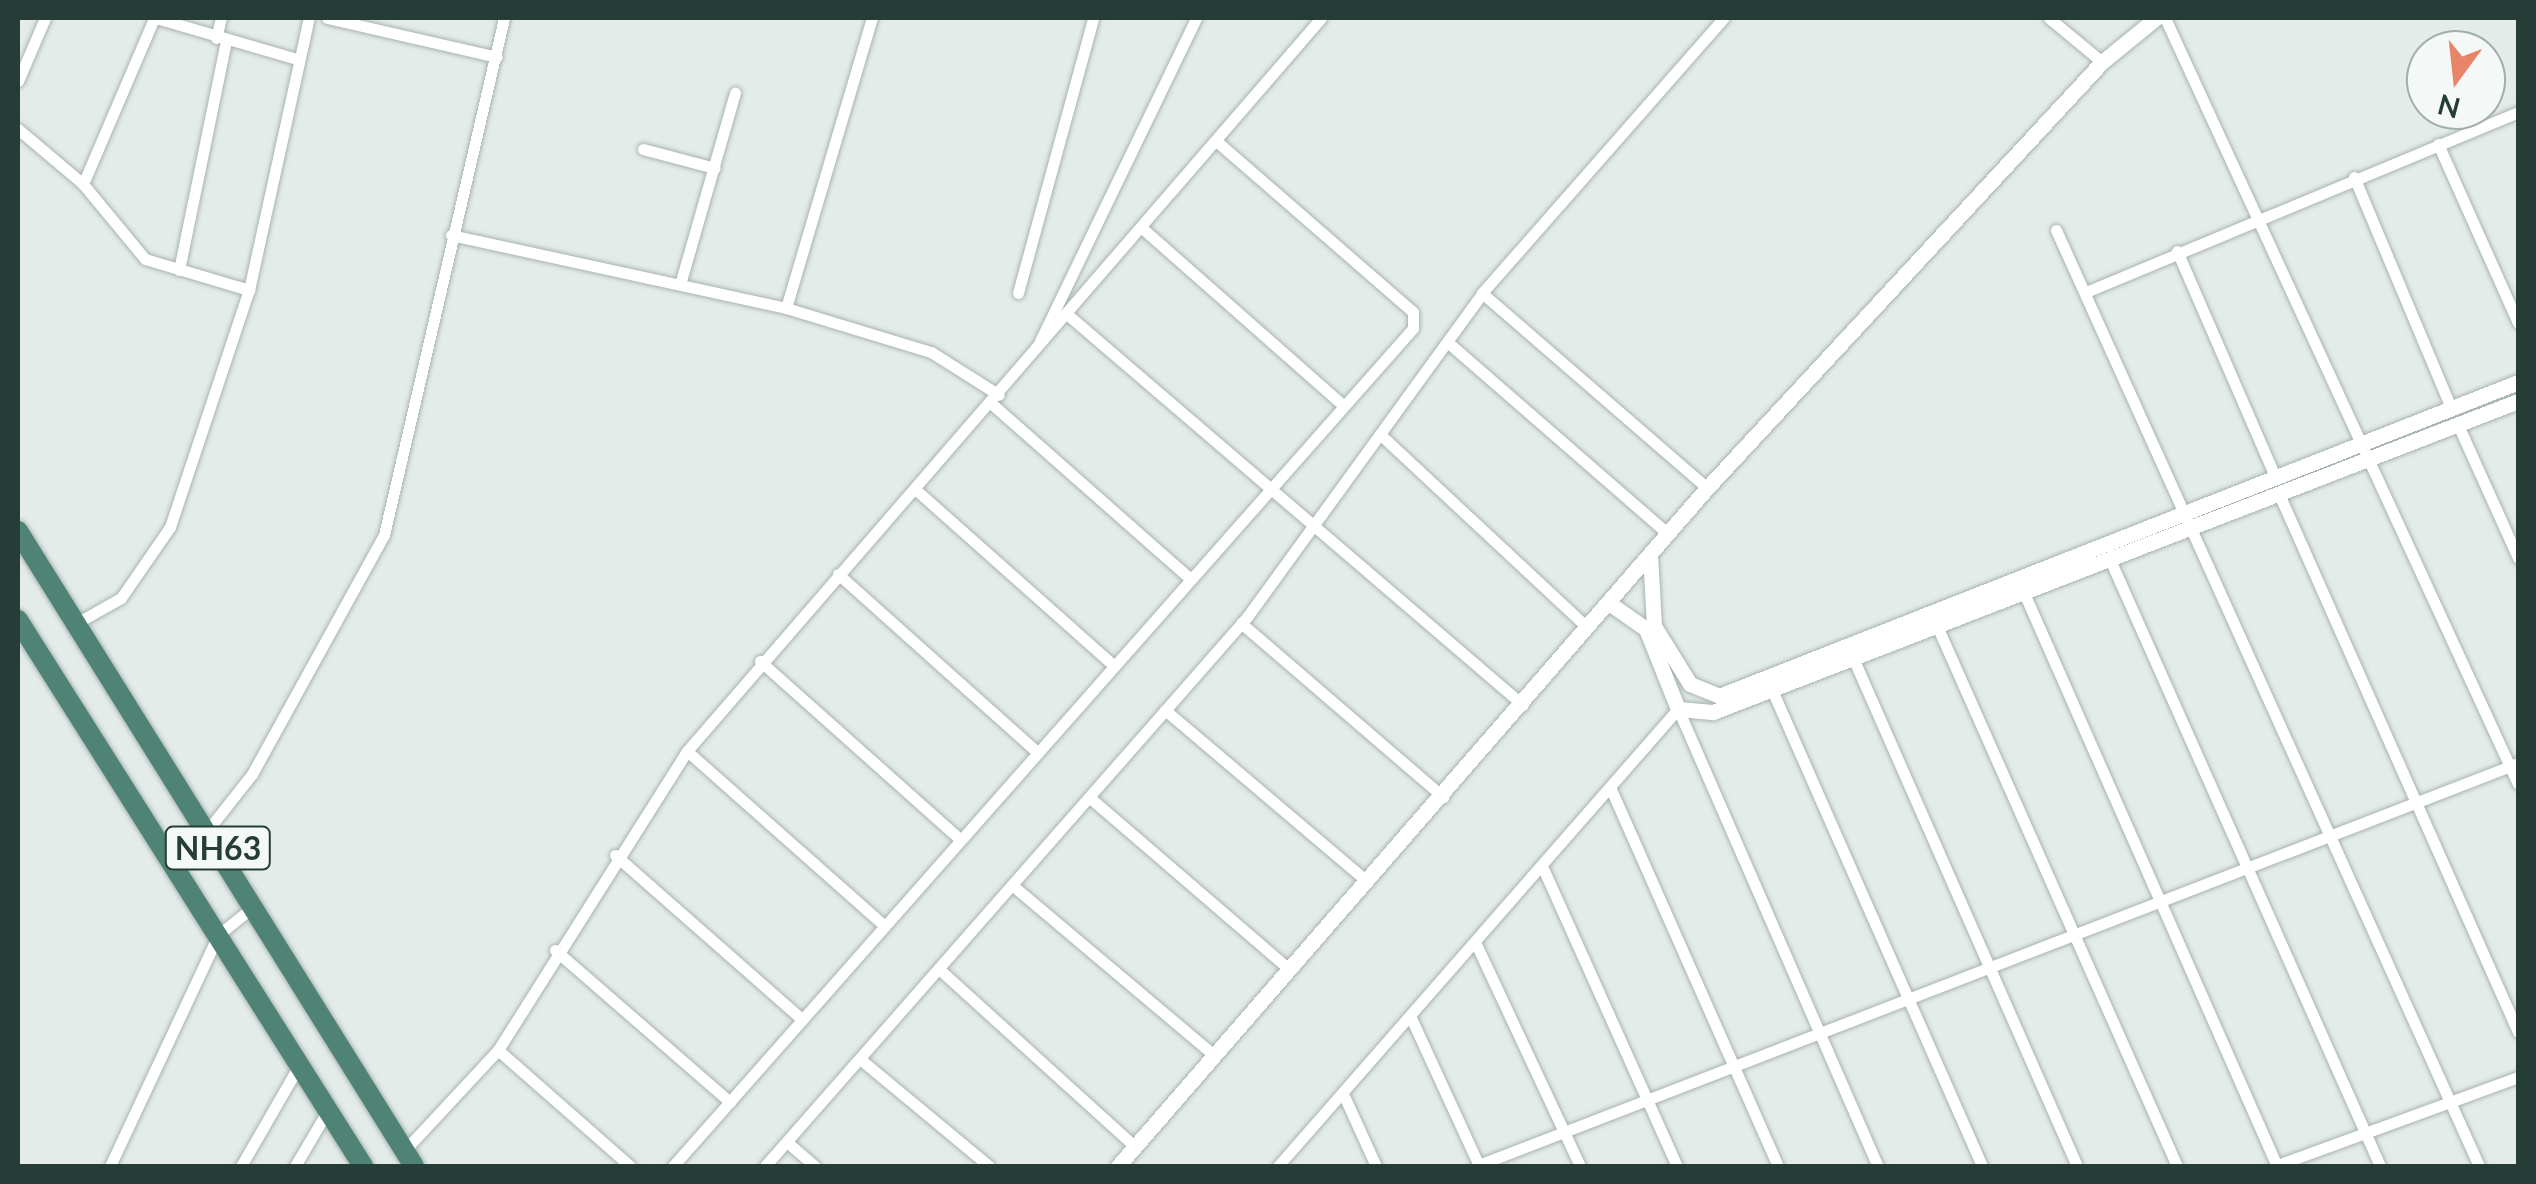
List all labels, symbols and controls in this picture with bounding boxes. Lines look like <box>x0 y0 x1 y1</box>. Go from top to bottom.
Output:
north arrow <box>2406 30 2506 130</box>
text: N <box>2434 88 2464 126</box>
road number: NH63 <box>163 821 273 875</box>

